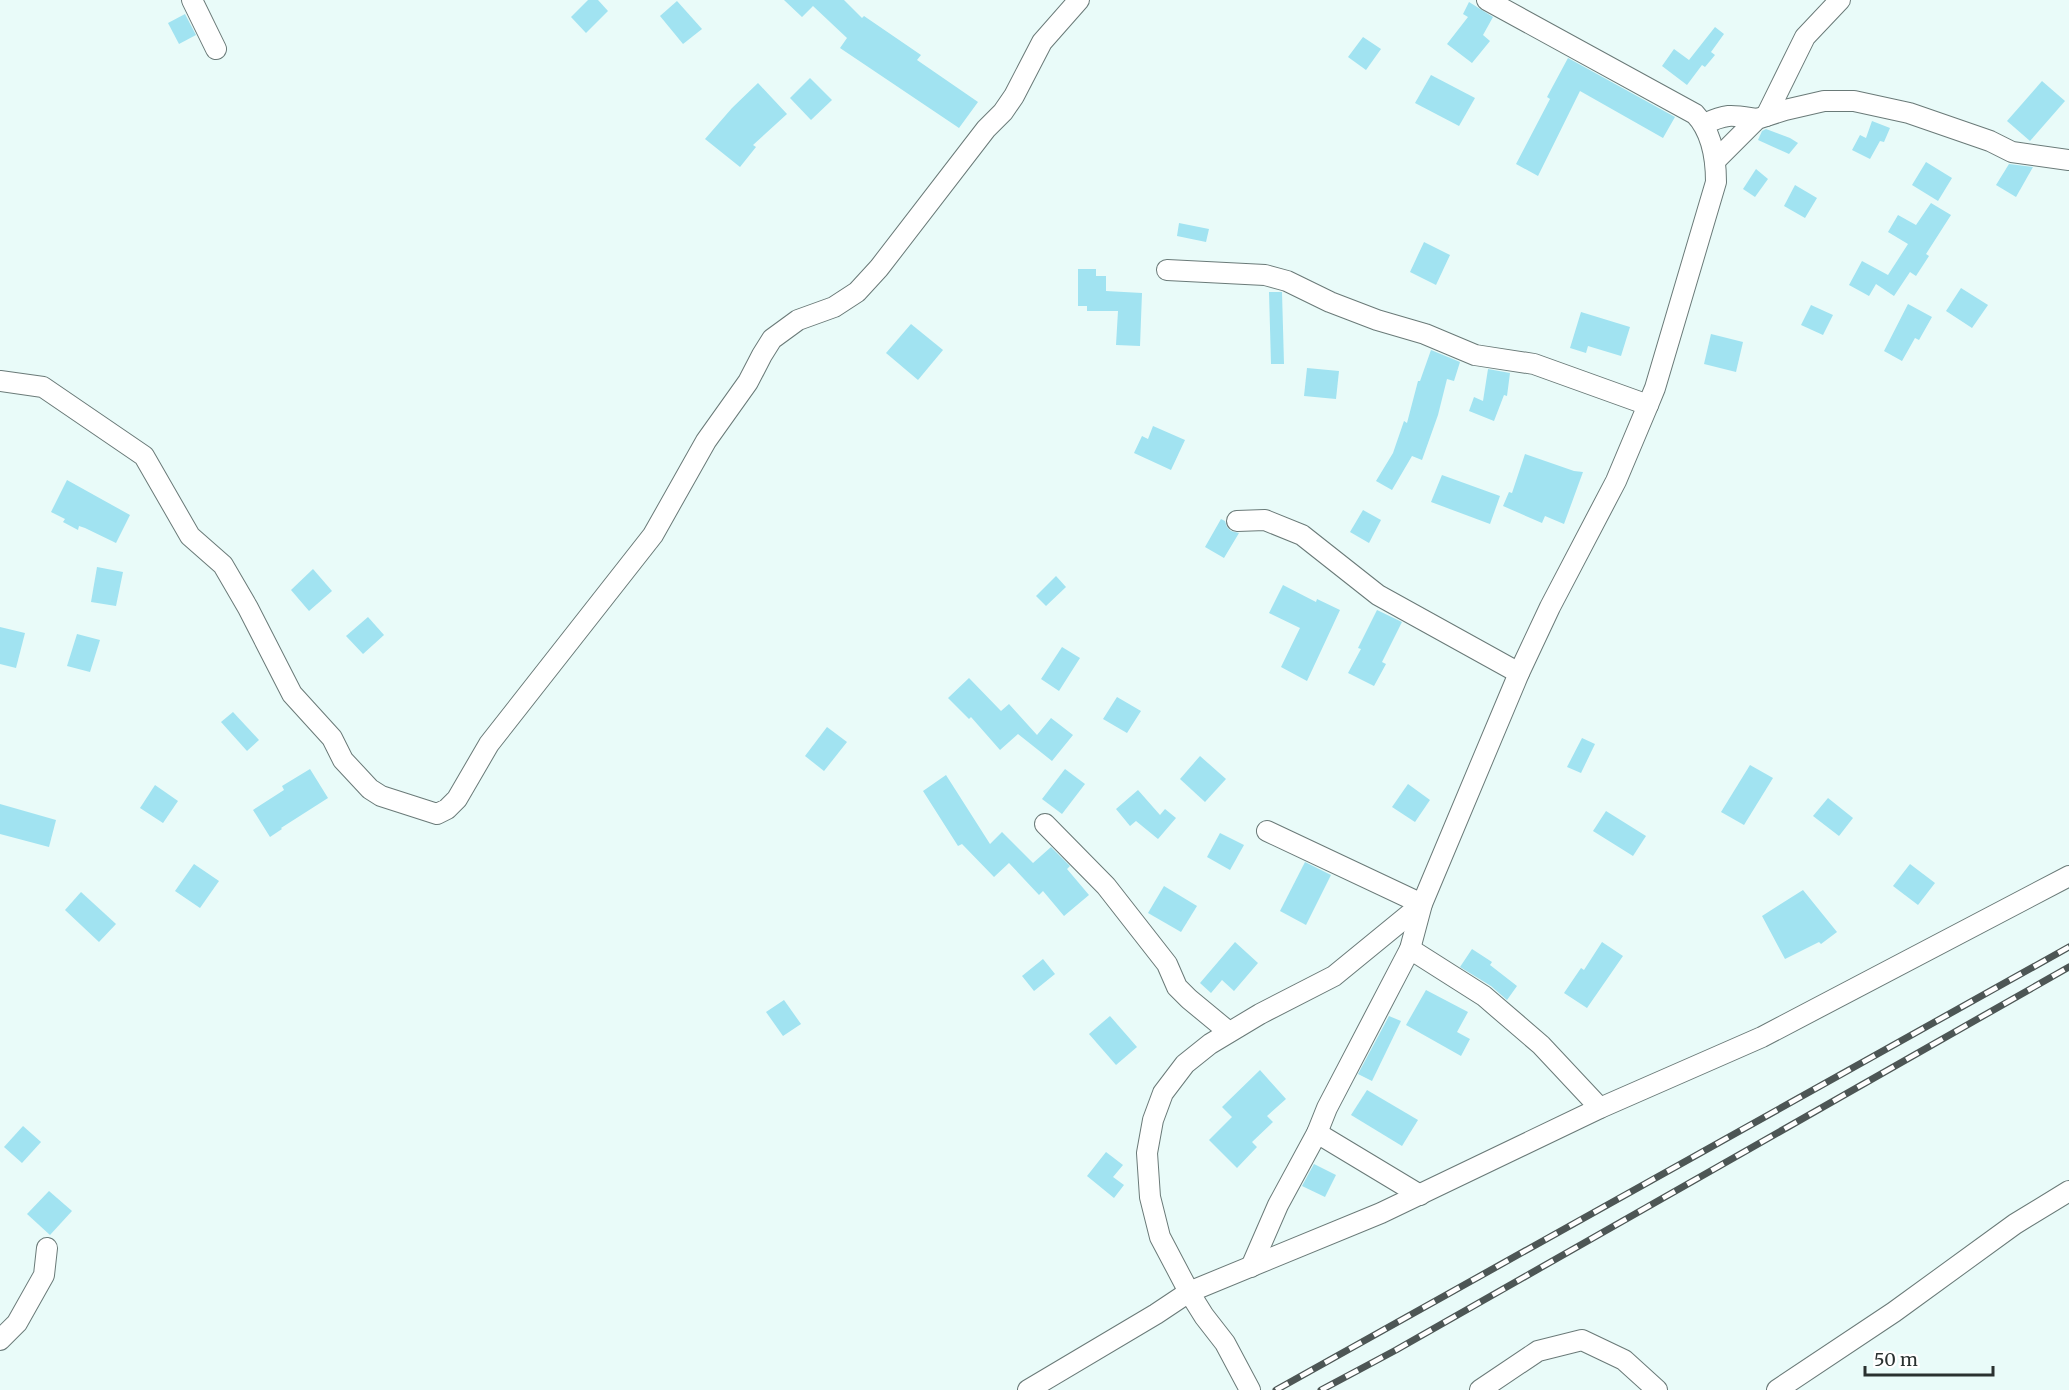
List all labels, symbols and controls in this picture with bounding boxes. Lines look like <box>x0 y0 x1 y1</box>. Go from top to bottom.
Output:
scale bar <box>1865 1339 1992 1377</box>
text: 50 m <box>1874 1348 1918 1371</box>

